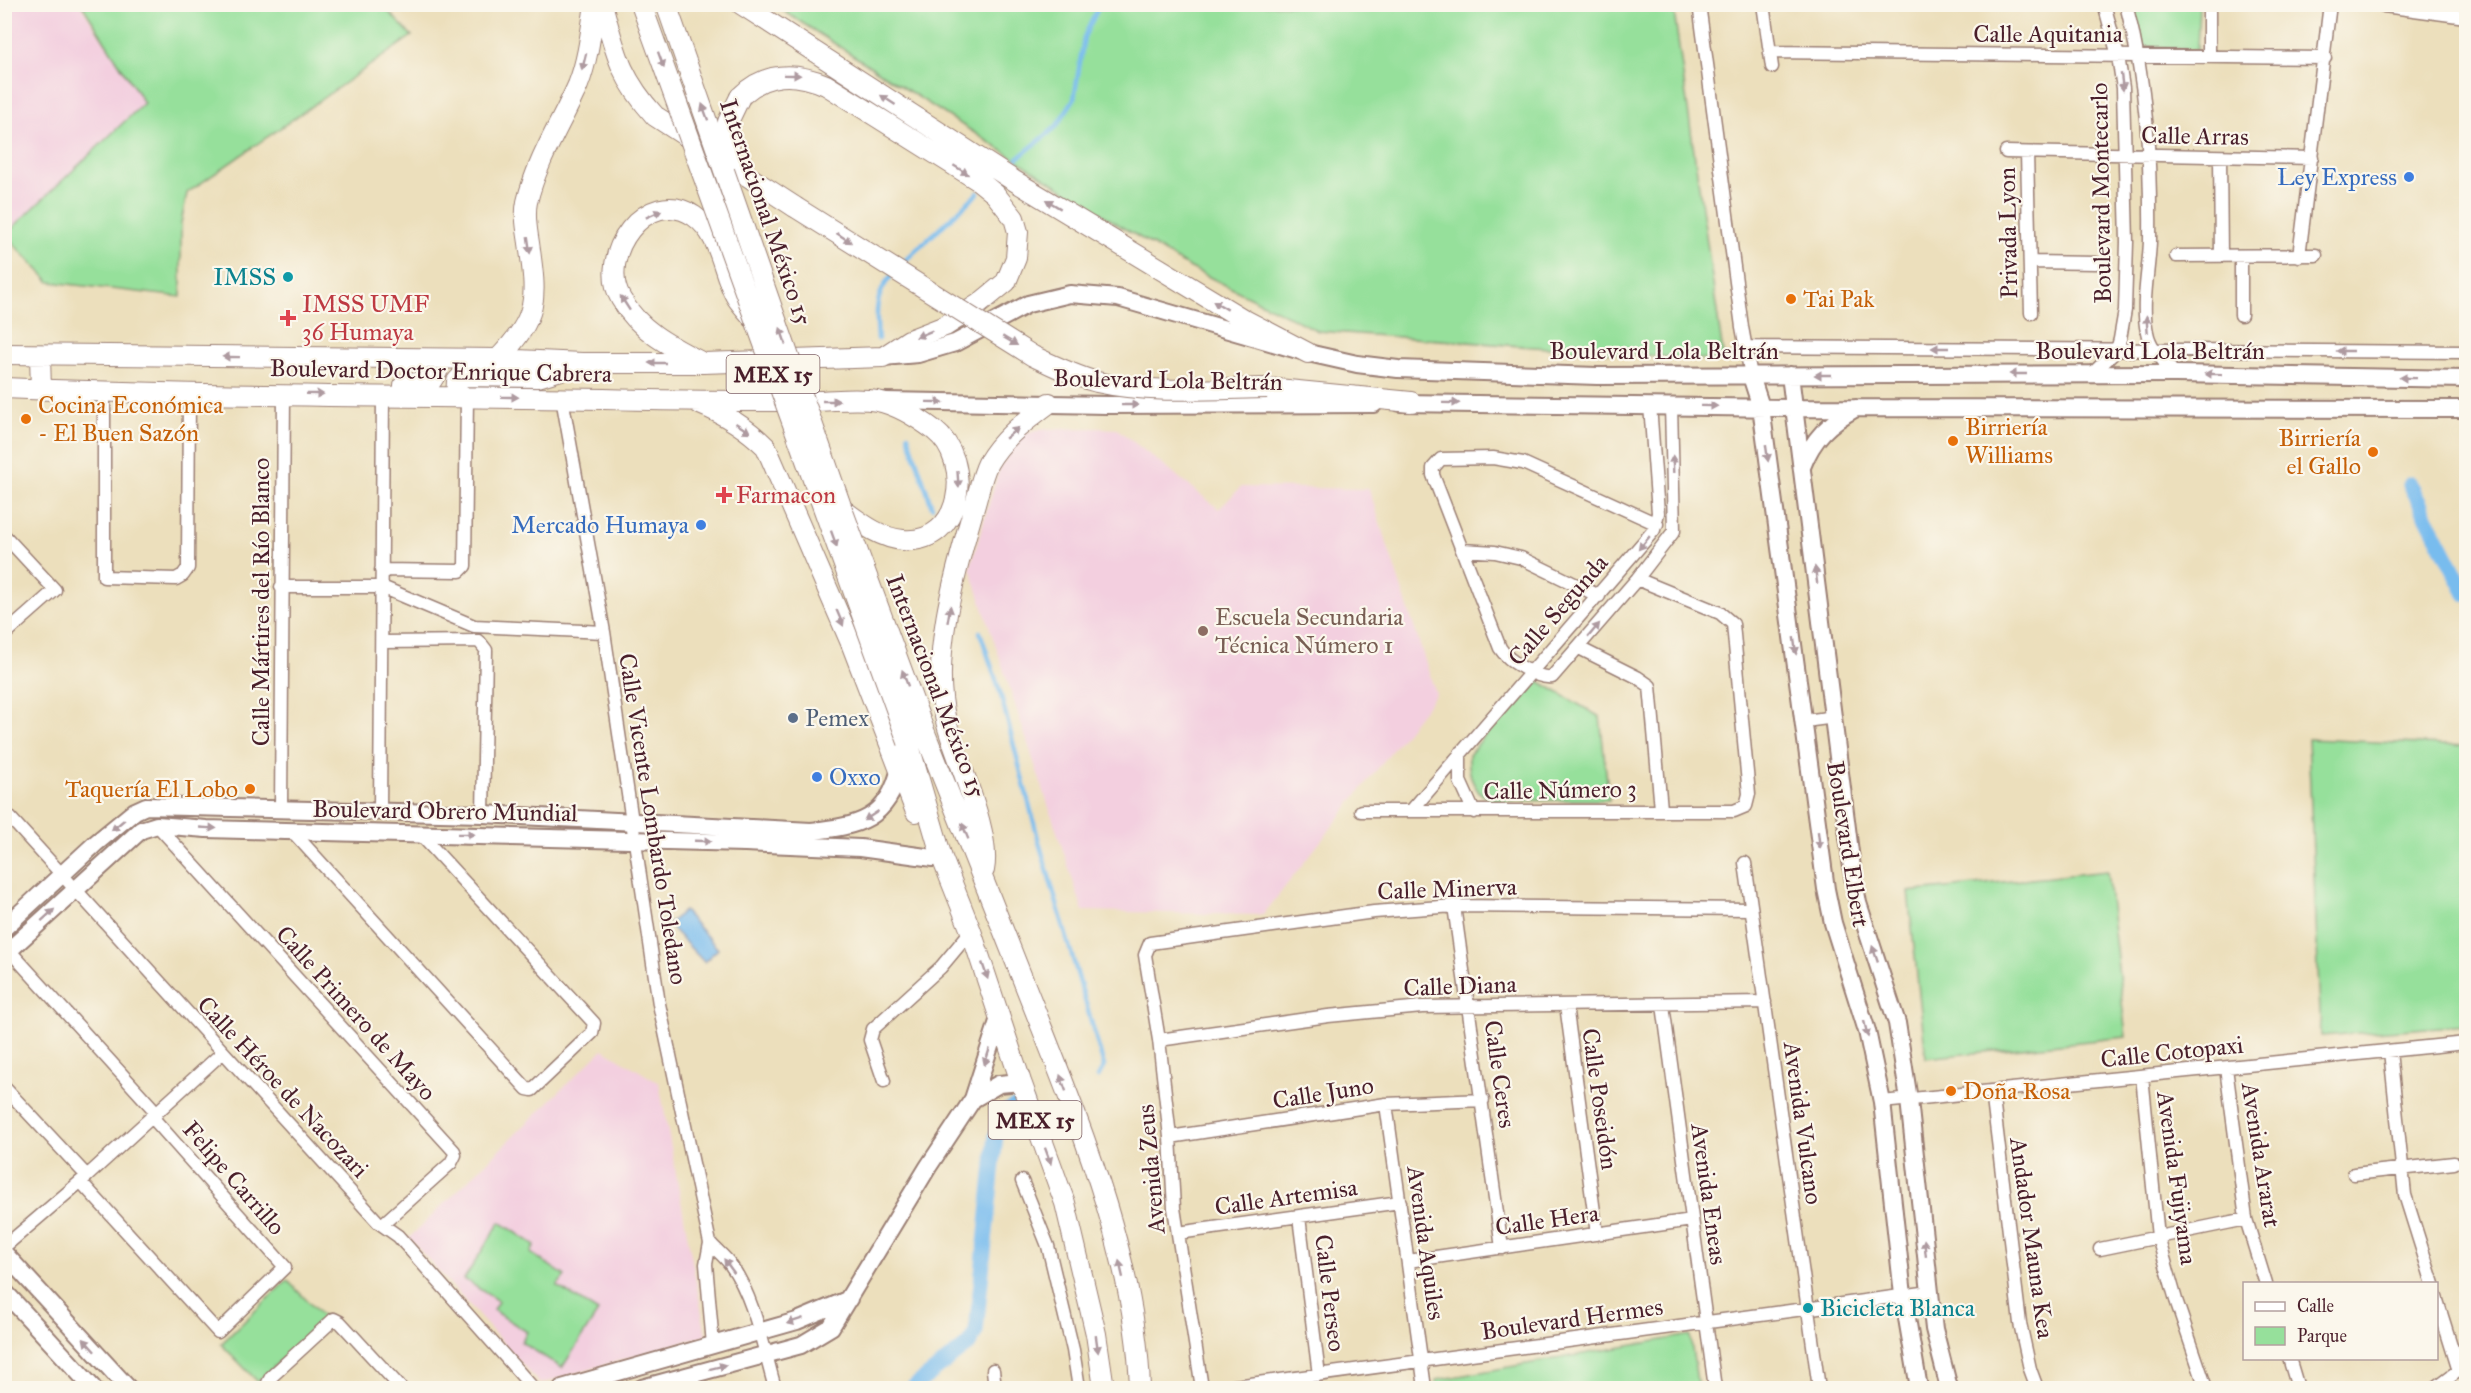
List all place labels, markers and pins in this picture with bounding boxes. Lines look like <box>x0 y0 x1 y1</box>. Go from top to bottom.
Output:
place label: Ley Express <box>2277 162 2397 192</box>
marker: Ley Express <box>2402 170 2416 184</box>
place label: IMSS <box>213 262 276 292</box>
marker: IMSS <box>281 270 295 284</box>
place label: Tai Pak <box>1803 284 1875 314</box>
place label: IMSS UMF 36 Humaya <box>302 289 429 347</box>
marker: Tai Pak <box>1784 292 1798 306</box>
marker: IMSS UMF 36 Humaya <box>279 309 297 327</box>
place label: Cocina Económica - El Buen Sazón <box>38 390 224 448</box>
marker: Cocina Económica - El Buen Sazón <box>19 412 33 426</box>
place label: Birriería Williams <box>1965 412 2053 470</box>
place label: Birriería el Gallo <box>2278 423 2362 481</box>
marker: Birriería Williams <box>1946 434 1960 448</box>
marker: Birriería el Gallo <box>2366 445 2380 459</box>
place label: Farmacon <box>736 480 836 510</box>
marker: Farmacon <box>717 488 731 502</box>
place label: Mercado Humaya <box>511 510 690 540</box>
marker: Mercado Humaya <box>694 518 708 532</box>
place label: Escuela Secundaria Técnica Número 1 <box>1215 602 1404 660</box>
marker: Escuela Secundaria Técnica Número 1 <box>1196 624 1210 638</box>
place label: Pemex <box>805 703 869 733</box>
marker: Pemex <box>786 711 800 725</box>
place label: Oxxo <box>829 762 881 792</box>
marker: Oxxo <box>810 770 824 784</box>
place label: Taquería El Lobo <box>65 774 238 804</box>
marker: Taquería El Lobo <box>243 782 257 796</box>
place label: Doña Rosa <box>1963 1076 2071 1106</box>
marker: Doña Rosa <box>1944 1084 1958 1098</box>
place label: Bicicleta Blanca <box>1820 1293 1976 1323</box>
marker: Bicicleta Blanca <box>1801 1301 1815 1315</box>

